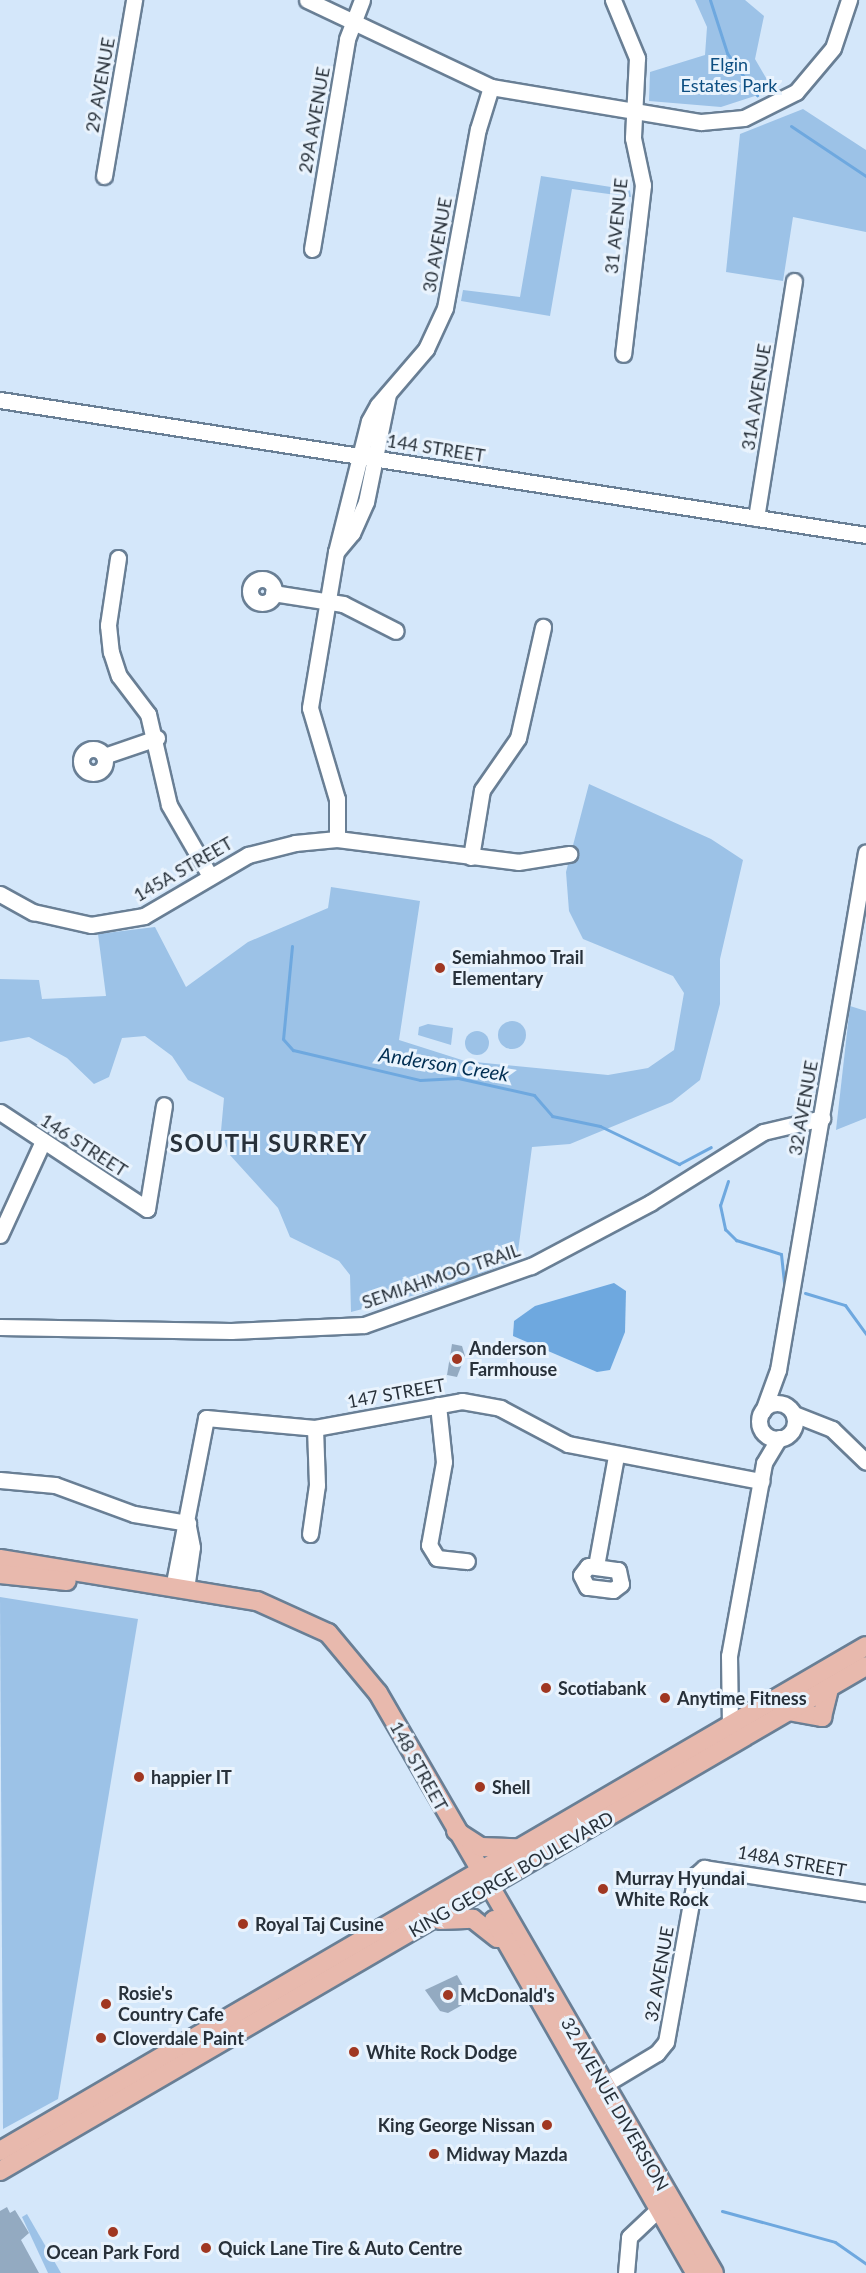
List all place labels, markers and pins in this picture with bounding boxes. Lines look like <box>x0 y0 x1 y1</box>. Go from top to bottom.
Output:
place label: Semiahmoo Trail Elementary <box>452 947 584 990</box>
marker: Semiahmoo Trail Elementary <box>433 961 447 975</box>
place label: Anderson Farmhouse <box>469 1338 557 1380</box>
marker: Anderson Farmhouse <box>450 1352 464 1366</box>
place label: Scotiabank <box>558 1677 646 1699</box>
marker: Scotiabank <box>539 1681 553 1695</box>
place label: Anytime Fitness <box>677 1687 807 1709</box>
marker: Anytime Fitness <box>658 1691 672 1705</box>
place label: happier IT <box>151 1766 232 1788</box>
marker: happier IT <box>132 1770 146 1784</box>
place label: Shell <box>492 1776 530 1798</box>
marker: Shell <box>473 1780 487 1794</box>
place label: Murray Hyundai White Rock <box>615 1868 745 1910</box>
marker: Murray Hyundai White Rock <box>596 1882 610 1896</box>
place label: Royal Taj Cusine <box>255 1913 384 1935</box>
marker: Royal Taj Cusine <box>236 1917 250 1931</box>
place label: Rosie's Country Cafe <box>118 1983 224 2026</box>
place label: McDonald's <box>460 1984 555 2006</box>
marker: McDonald's <box>441 1988 455 2002</box>
marker: Rosie's Country Cafe <box>99 1997 113 2011</box>
place label: Cloverdale Paint <box>113 2027 244 2049</box>
marker: Cloverdale Paint <box>94 2031 108 2045</box>
place label: White Rock Dodge <box>366 2041 517 2063</box>
marker: White Rock Dodge <box>347 2045 361 2059</box>
place label: King George Nissan <box>378 2114 535 2136</box>
marker: King George Nissan <box>540 2118 554 2132</box>
place label: Midway Mazda <box>446 2143 568 2165</box>
marker: Midway Mazda <box>427 2147 441 2161</box>
marker: Ocean Park Ford <box>106 2225 120 2239</box>
place label: Quick Lane Tire & Auto Centre <box>218 2237 463 2259</box>
place label: Ocean Park Ford <box>46 2241 180 2263</box>
marker: Quick Lane Tire & Auto Centre <box>199 2241 213 2255</box>

